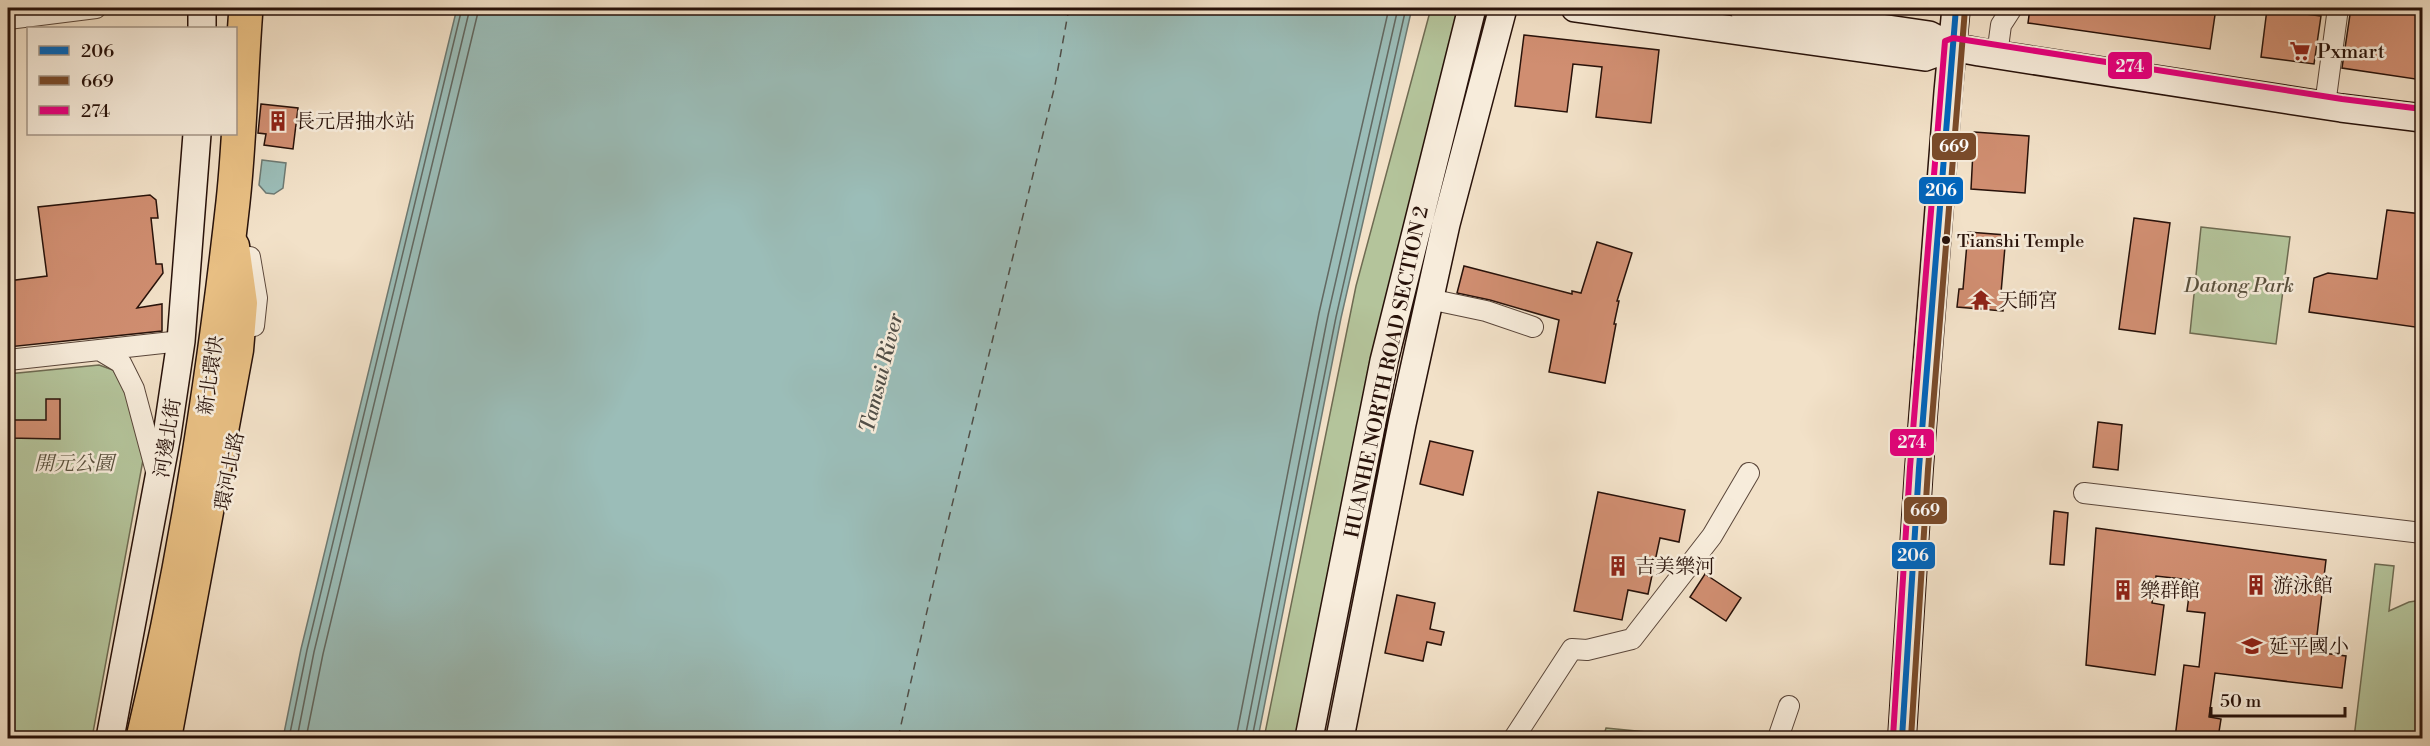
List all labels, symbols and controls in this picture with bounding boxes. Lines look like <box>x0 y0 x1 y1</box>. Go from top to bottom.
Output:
legend <box>27 27 237 135</box>
supermarket icon: Pxmart <box>2288 39 2312 63</box>
text: 206 <box>81 40 114 63</box>
place label: Pxmart <box>2317 40 2385 65</box>
line badge: 274 <box>2107 51 2153 80</box>
text: 274 <box>2115 57 2145 77</box>
text: 669 <box>81 70 114 93</box>
text: 274 <box>81 100 110 123</box>
building icon: 長元居抽水站 <box>266 109 290 133</box>
place label: 長元居抽水站 <box>295 110 415 135</box>
line badge: 669 <box>1931 132 1977 161</box>
text: 669 <box>1939 137 1969 157</box>
line badge: 206 <box>1918 176 1964 205</box>
text: 206 <box>1925 181 1957 201</box>
street label: HUANHE NORTH ROAD SECTION 2 <box>1340 204 1435 541</box>
place label: Tianshi Temple <box>1957 230 2084 253</box>
marker: Tianshi Temple <box>1940 234 1952 246</box>
park label: Datong Park <box>2183 274 2294 299</box>
temple icon: 天師宮 <box>1969 288 1993 312</box>
place label: 天師宮 <box>1998 289 2058 314</box>
water label: Tamsui River <box>855 310 910 436</box>
street label: 新北環快 <box>194 334 229 417</box>
street label: 河邊北街 <box>150 397 187 480</box>
line badge: 274 <box>1889 428 1935 457</box>
street label: 環河北路 <box>211 430 250 513</box>
text: 274 <box>1897 433 1927 453</box>
park label: 開元公園 <box>34 452 117 477</box>
line badge: 669 <box>1903 496 1948 525</box>
text: 669 <box>1910 501 1940 521</box>
line badge: 206 <box>1891 541 1936 570</box>
text: 206 <box>1897 546 1929 566</box>
building icon: 吉美樂河 <box>1606 554 1630 578</box>
place label: 吉美樂河 <box>1635 555 1715 580</box>
building icon: 游泳館 <box>2244 573 2268 597</box>
place label: 游泳館 <box>2273 574 2333 599</box>
building icon: 樂群館 <box>2111 578 2135 602</box>
place label: 樂群館 <box>2140 579 2200 604</box>
school or university icon: 延平國小 <box>2240 634 2264 658</box>
place label: 延平國小 <box>2269 635 2349 660</box>
scale bar <box>2211 680 2344 718</box>
text: 50 m <box>2220 690 2262 713</box>

